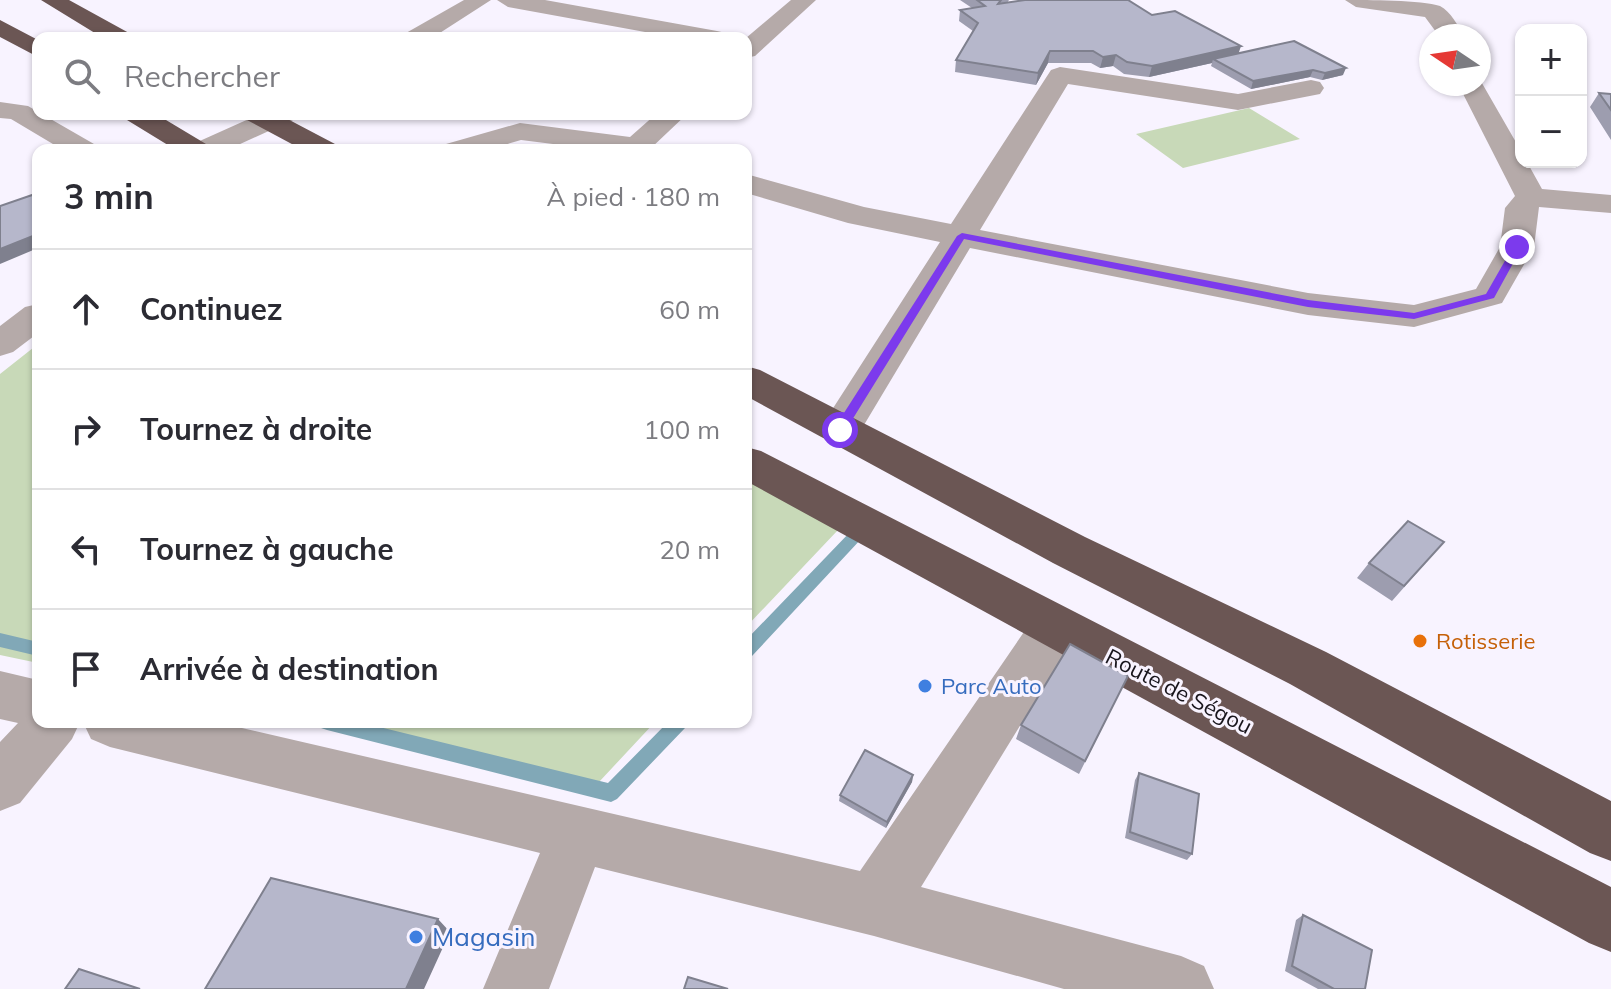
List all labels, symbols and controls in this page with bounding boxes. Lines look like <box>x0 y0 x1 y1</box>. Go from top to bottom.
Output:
north arrow <box>1419 24 1491 96</box>
map controls <box>1515 24 1587 168</box>
button: + <box>1515 24 1587 96</box>
search box <box>32 32 752 120</box>
icon: search <box>60 54 104 98</box>
text: Rechercher <box>124 57 280 95</box>
button: − <box>1515 96 1587 168</box>
text: 3 min <box>64 175 154 218</box>
text: À pied · 180 m <box>547 180 720 213</box>
route end <box>1499 229 1535 265</box>
icon: ahead <box>64 287 108 331</box>
text: Continuez <box>140 290 283 328</box>
text: 60 m <box>659 293 720 326</box>
icon: right <box>64 407 108 451</box>
text: Tournez à droite <box>140 410 372 448</box>
route start <box>822 412 858 448</box>
text: 100 m <box>644 413 720 446</box>
icon: left <box>64 527 108 571</box>
text: Tournez à gauche <box>140 530 394 568</box>
text: 20 m <box>659 533 720 566</box>
place label: Rotisserie <box>1436 627 1535 655</box>
marker: Rotisserie <box>1411 632 1429 650</box>
street label: Route de Ségou <box>1101 642 1257 740</box>
icon: arrive <box>64 647 108 691</box>
text: Arrivée à destination <box>140 650 439 688</box>
place label: Parc Auto <box>941 672 1042 700</box>
marker: Parc Auto <box>916 677 934 695</box>
place label: Magasin <box>432 920 536 953</box>
marker: Magasin <box>407 928 425 946</box>

